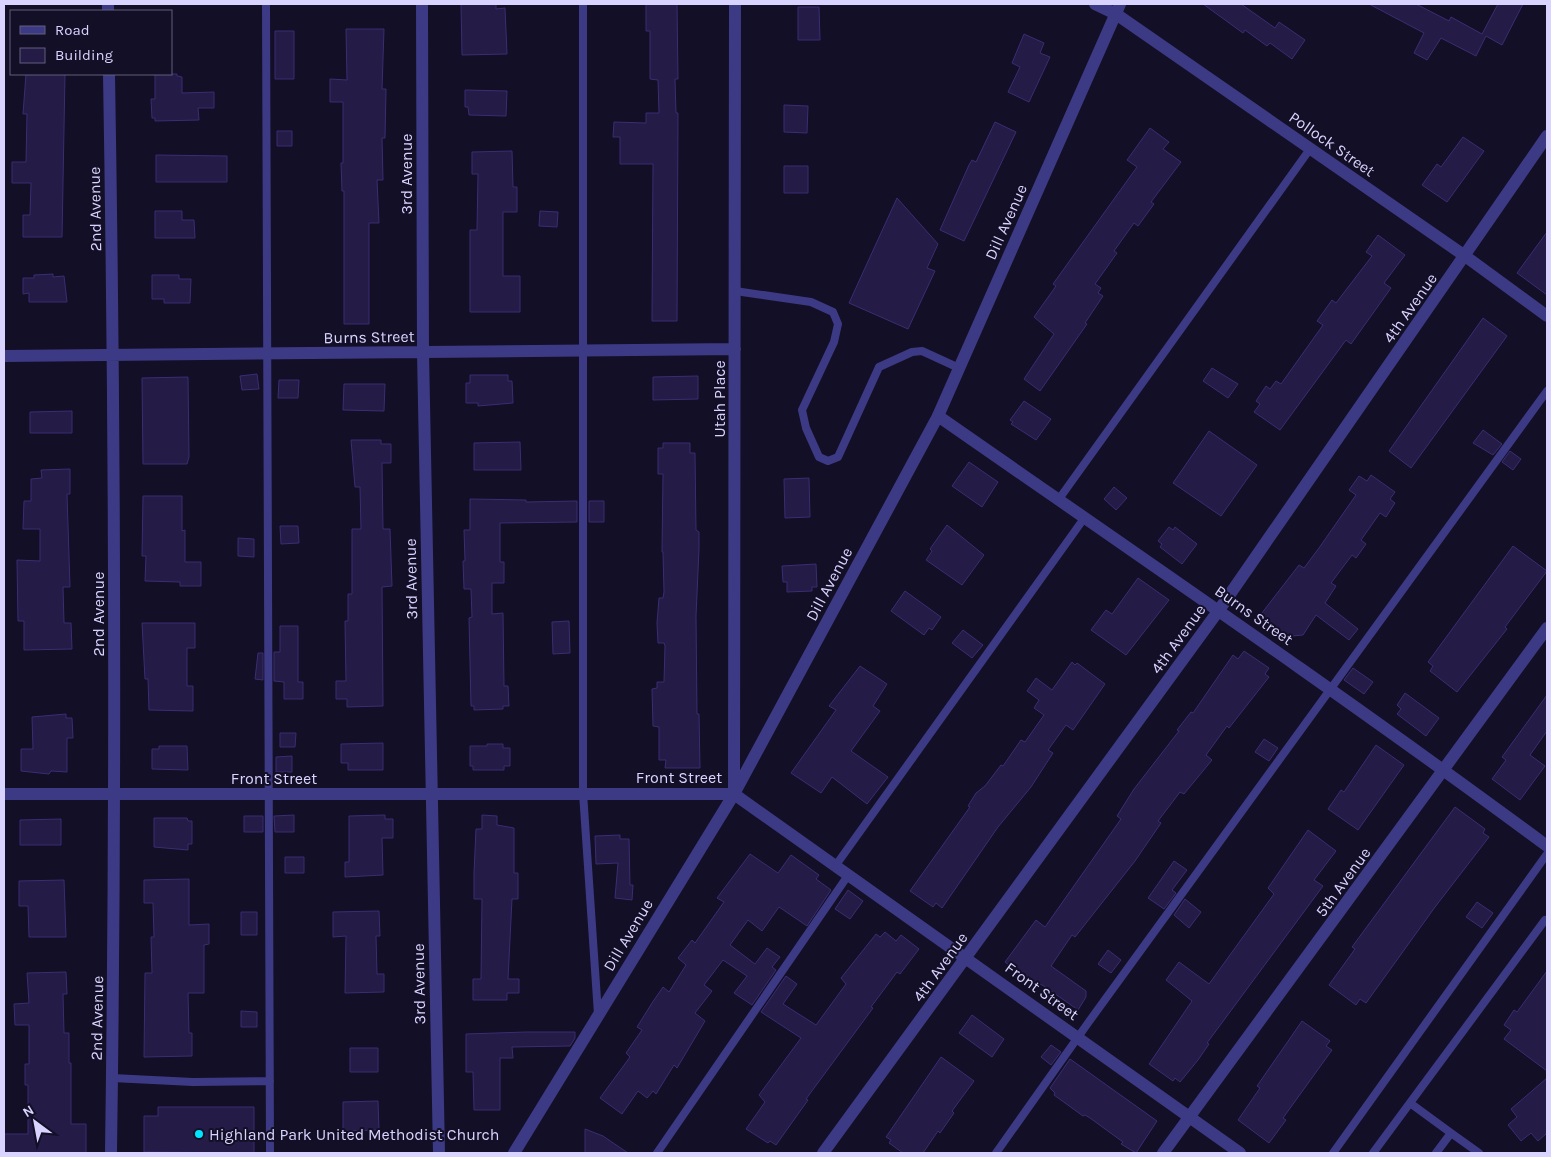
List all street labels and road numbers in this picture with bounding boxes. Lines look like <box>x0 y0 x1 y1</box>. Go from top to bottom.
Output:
street label: Pollock Street <box>1285 107 1379 181</box>
street label: 3rd Avenue <box>397 133 416 215</box>
street label: 2nd Avenue <box>85 166 105 252</box>
street label: Dill Avenue <box>981 181 1031 263</box>
street label: 4th Avenue <box>1379 269 1441 347</box>
street label: Burns Street <box>323 327 415 347</box>
street label: Utah Place <box>710 360 729 438</box>
street label: 3rd Avenue <box>401 538 421 620</box>
street label: Dill Avenue <box>802 544 856 624</box>
street label: 2nd Avenue <box>89 572 108 656</box>
street label: Burns Street <box>1211 581 1297 649</box>
street label: 4th Avenue <box>1146 601 1210 677</box>
street label: Front Street <box>636 768 722 787</box>
street label: Front Street <box>231 769 317 788</box>
street label: 5th Avenue <box>1311 844 1375 920</box>
street label: Dill Avenue <box>599 895 657 975</box>
street label: 4th Avenue <box>908 929 972 1005</box>
street label: 3rd Avenue <box>409 943 429 1025</box>
street label: Front Street <box>1002 958 1082 1024</box>
street label: 2nd Avenue <box>87 975 107 1061</box>

